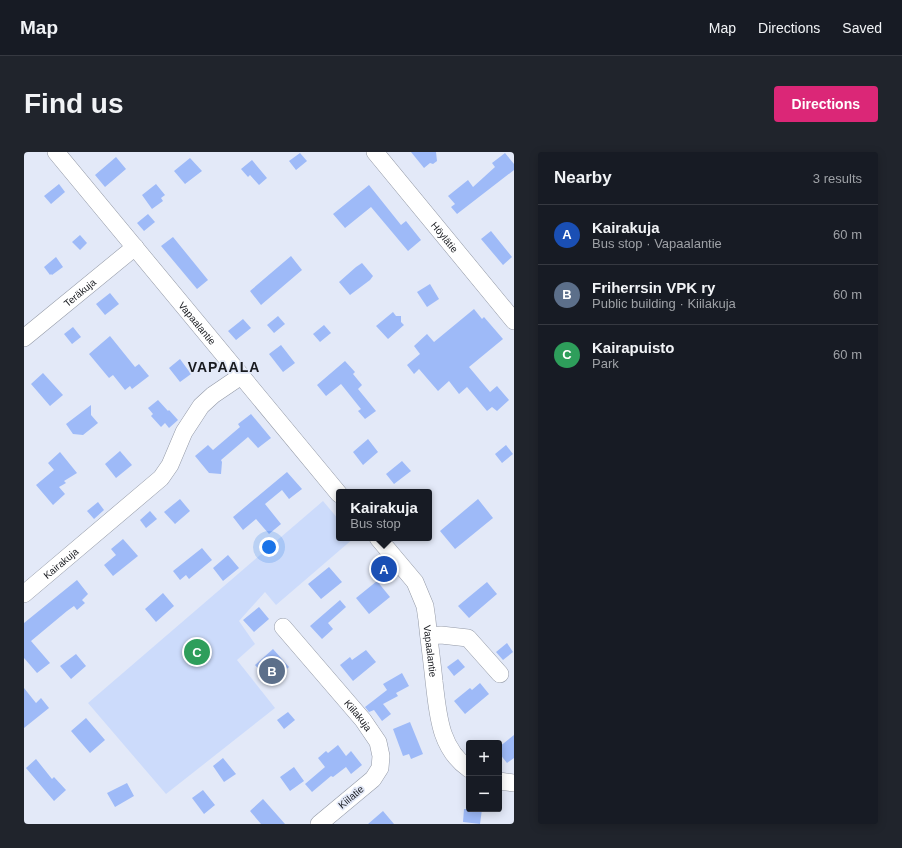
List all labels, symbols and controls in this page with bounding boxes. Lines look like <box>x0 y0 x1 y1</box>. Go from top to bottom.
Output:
text: Map <box>20 17 58 38</box>
text: Map <box>709 20 736 36</box>
text: Directions <box>758 20 820 36</box>
text: Saved <box>842 20 882 36</box>
button: Directions <box>774 86 878 122</box>
text: Find us <box>24 88 124 119</box>
text: Nearby <box>554 168 612 187</box>
text: 3 results <box>813 171 862 186</box>
street label: Höylätie <box>429 219 461 255</box>
text: Kairakuja <box>592 219 660 236</box>
text: A <box>562 227 572 242</box>
text: 60 m <box>833 227 862 242</box>
text: Bus stop · Vapaalantie <box>592 236 722 251</box>
street label: Teräkuja <box>62 276 98 309</box>
text: Friherrsin VPK ry <box>592 279 715 296</box>
text: B <box>562 287 572 302</box>
text: 60 m <box>833 287 862 302</box>
text: Public building · Kiilakuja <box>592 296 736 311</box>
street label: Vapaalantie <box>177 299 219 347</box>
text: Kairapuisto <box>592 339 675 356</box>
text: C <box>562 347 572 362</box>
text: 60 m <box>833 347 862 362</box>
text: Park <box>592 356 619 371</box>
district label: VAPAALA <box>188 359 260 375</box>
popup <box>336 489 432 541</box>
text: Kairakuja <box>350 499 418 516</box>
text: Bus stop <box>350 516 401 531</box>
your location <box>259 537 279 557</box>
street label: Kairakuja <box>41 545 80 581</box>
pin: A <box>371 554 397 584</box>
street label: Vapaalantie <box>422 625 439 678</box>
pin: C <box>184 637 210 667</box>
pin: B <box>259 656 285 686</box>
street label: Kiilakuja <box>342 697 375 733</box>
map controls <box>466 740 502 812</box>
button: + <box>466 740 502 776</box>
button: − <box>466 776 502 812</box>
street label: Kiilatie <box>336 783 366 811</box>

